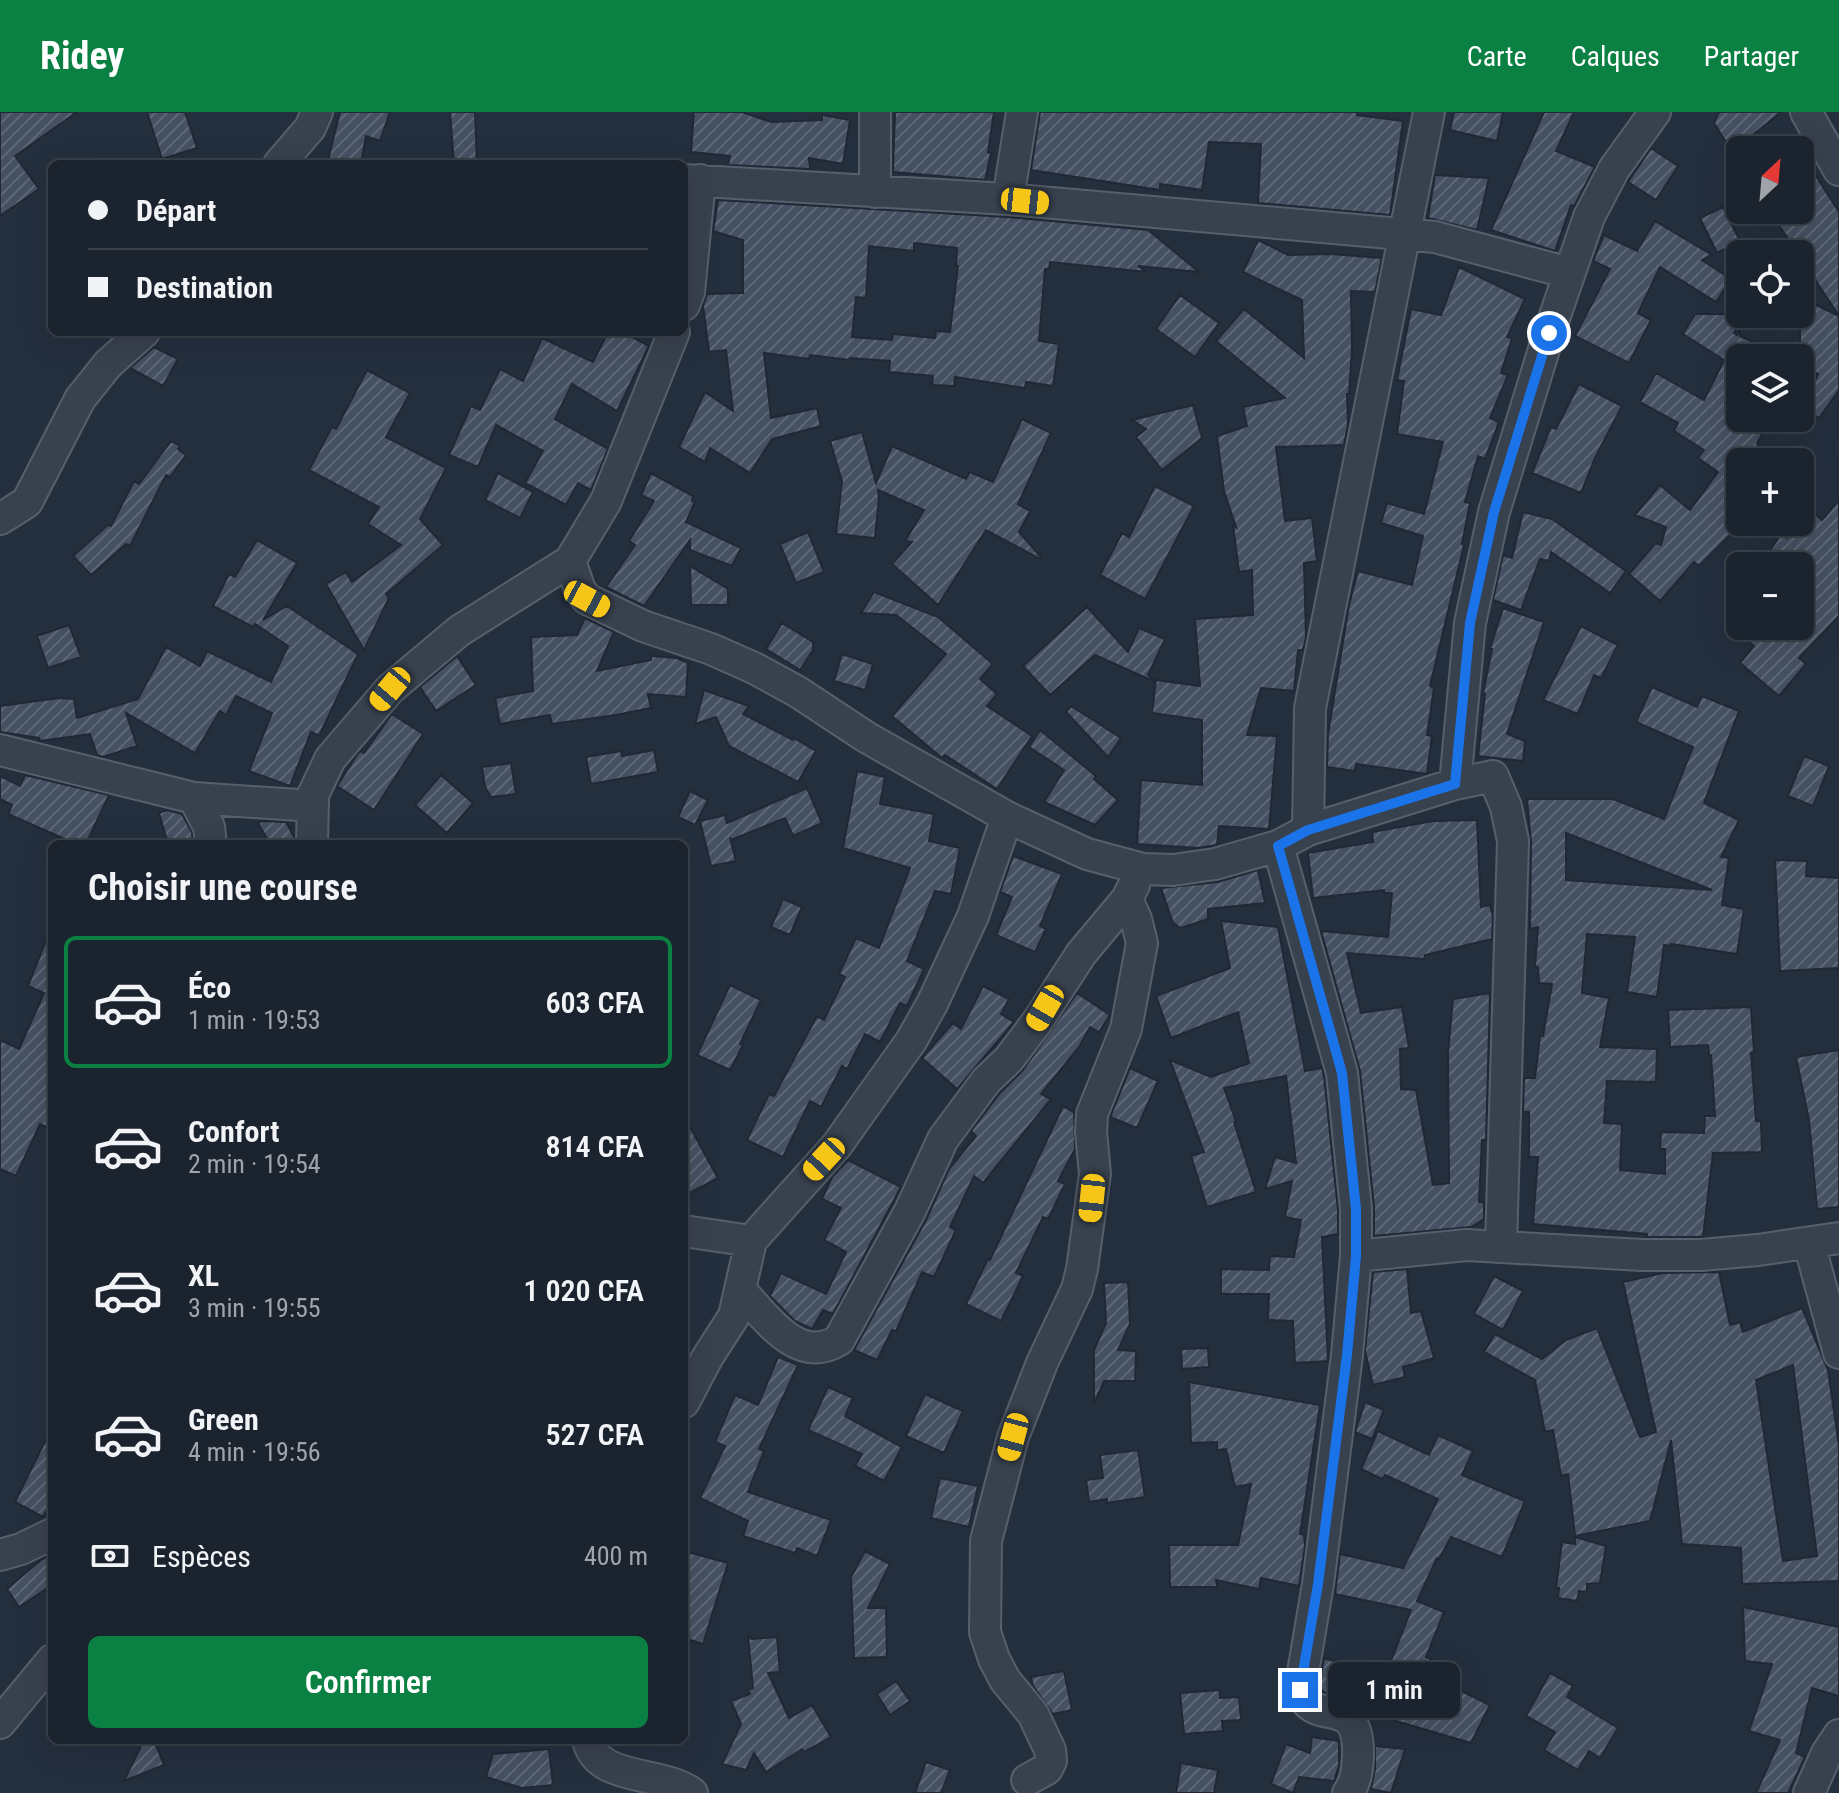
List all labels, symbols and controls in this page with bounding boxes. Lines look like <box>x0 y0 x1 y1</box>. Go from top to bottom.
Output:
text: Ridey <box>40 34 124 78</box>
text: Carte <box>1467 40 1527 73</box>
text: Calques <box>1571 40 1660 73</box>
text: Partager <box>1704 40 1799 73</box>
north arrow <box>1726 136 1814 224</box>
map controls <box>1726 136 1814 640</box>
car <box>1000 187 1050 215</box>
text: Départ <box>136 193 216 228</box>
button: locate <box>1726 240 1814 328</box>
text: Destination <box>136 270 273 305</box>
route start <box>1531 315 1567 351</box>
button: layers <box>1726 344 1814 432</box>
button: + <box>1726 448 1814 536</box>
button: − <box>1726 552 1814 640</box>
car <box>560 577 614 621</box>
car <box>365 663 415 715</box>
text: Choisir une course <box>88 867 357 909</box>
icon: car <box>92 966 164 1038</box>
text: Éco <box>188 970 231 1005</box>
car <box>1023 981 1067 1035</box>
text: 603 CFA <box>545 985 644 1020</box>
text: 1 min · 19:53 <box>188 1005 321 1035</box>
icon: car <box>92 1110 164 1182</box>
text: Confort <box>188 1114 279 1149</box>
text: 814 CFA <box>545 1129 644 1164</box>
car <box>799 1133 849 1185</box>
text: 2 min · 19:54 <box>188 1149 321 1179</box>
car <box>1078 1173 1106 1223</box>
icon: car <box>92 1254 164 1326</box>
text: XL <box>188 1258 219 1293</box>
text: 1 020 CFA <box>523 1273 644 1308</box>
text: 3 min · 19:55 <box>188 1293 321 1323</box>
icon: car <box>92 1398 164 1470</box>
text: Green <box>188 1402 259 1437</box>
car <box>995 1411 1031 1463</box>
text: 527 CFA <box>545 1417 644 1452</box>
text: 4 min · 19:56 <box>188 1437 321 1467</box>
icon: cash <box>88 1534 132 1578</box>
text: Espèces <box>152 1539 251 1574</box>
text: 400 m <box>584 1541 648 1571</box>
button: Confirmer <box>88 1636 648 1728</box>
callout: 1 min <box>1328 1662 1460 1718</box>
route end <box>1282 1672 1318 1708</box>
text: 1 min <box>1365 1675 1423 1705</box>

